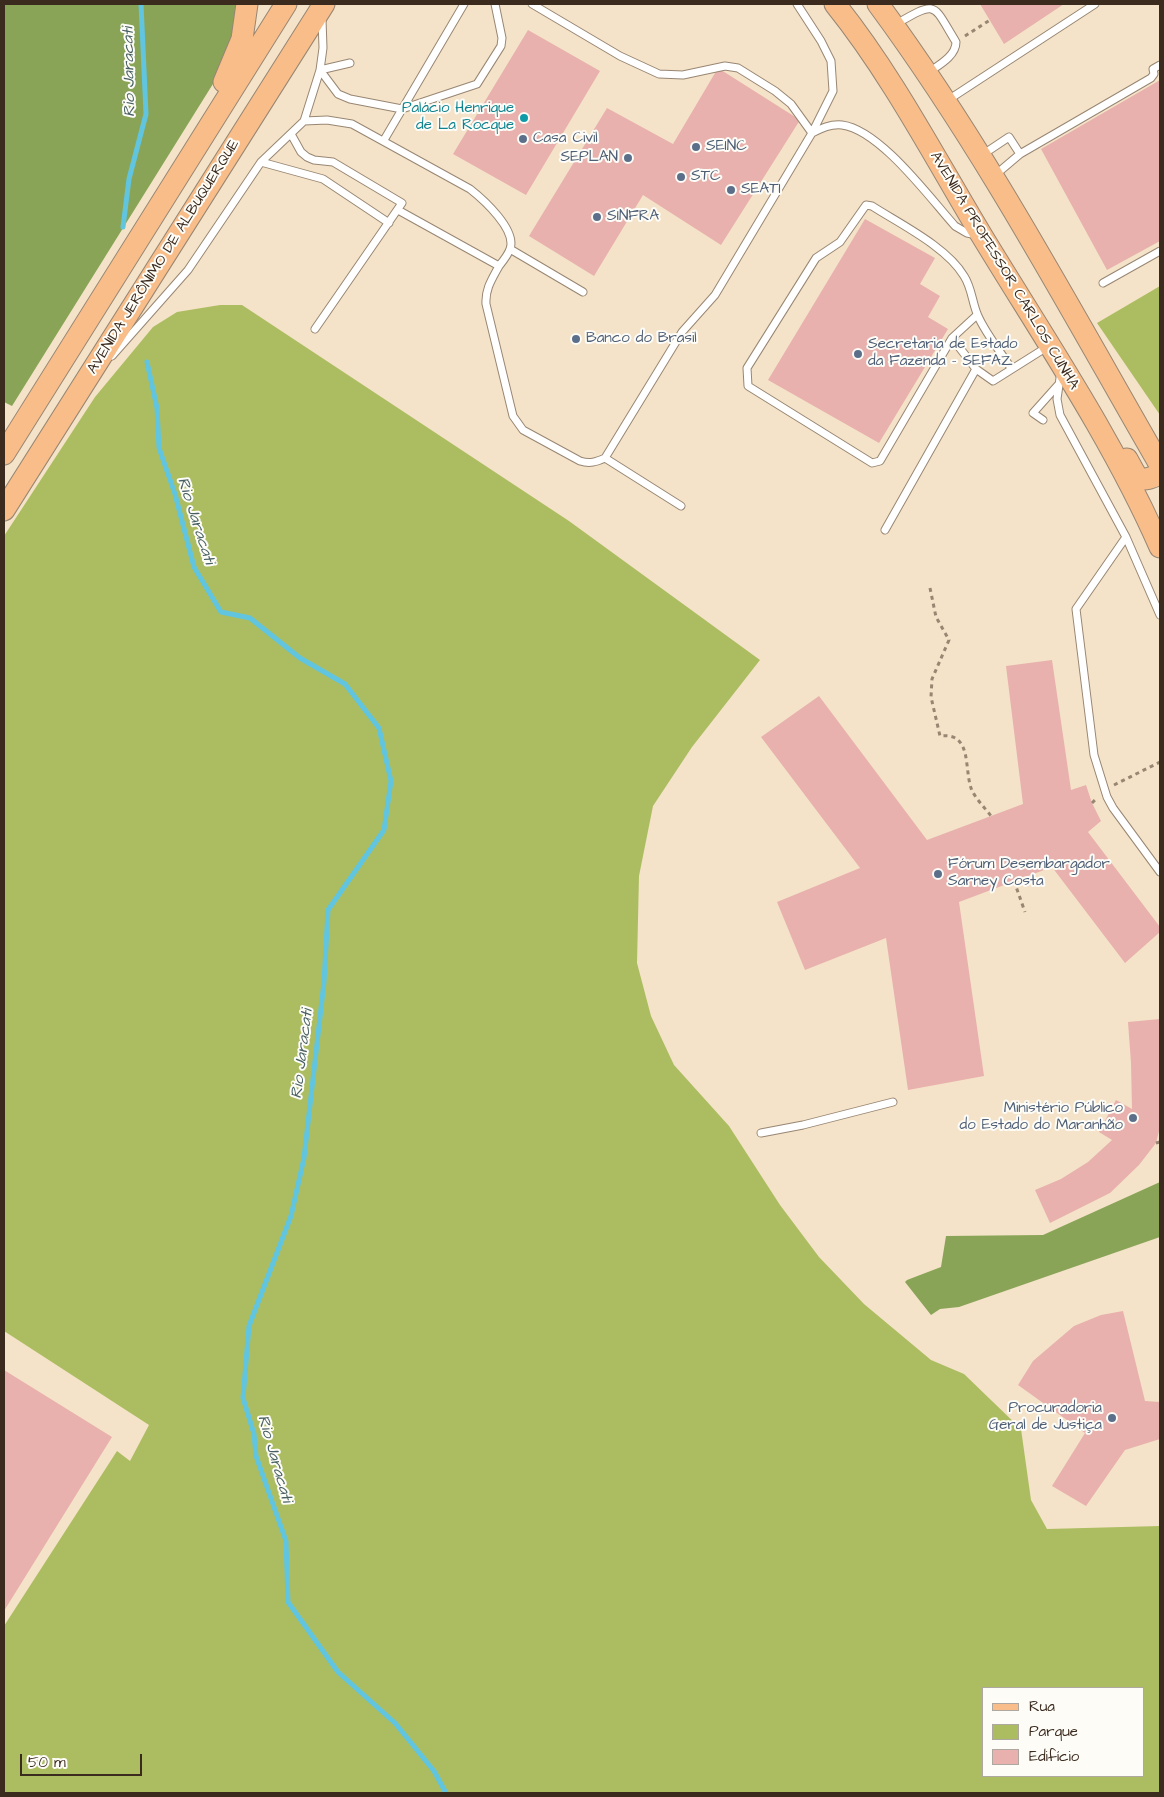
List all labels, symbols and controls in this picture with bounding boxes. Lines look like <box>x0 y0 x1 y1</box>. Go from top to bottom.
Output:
water label: Rio Jaracati <box>120 27 140 117</box>
place label: Palácio Henrique de La Rocque <box>402 100 514 135</box>
marker: Palácio Henrique de La Rocque <box>518 112 530 124</box>
place label: Casa Civil <box>533 130 598 148</box>
marker: Casa Civil <box>517 133 529 145</box>
street label: AVENIDA JERÔNIMO DE ALBUQUERQUE <box>84 136 244 378</box>
place label: SEINC <box>706 138 747 156</box>
marker: SEINC <box>690 141 702 153</box>
place label: SEPLAN <box>561 149 618 167</box>
street label: AVENIDA PROFESSOR CARLOS CUNHA <box>926 149 1082 393</box>
marker: SEPLAN <box>622 152 634 164</box>
place label: STC <box>691 168 721 186</box>
marker: STC <box>675 171 687 183</box>
place label: SEATI <box>741 181 781 199</box>
marker: SEATI <box>725 184 737 196</box>
place label: SINFRA <box>607 208 659 226</box>
marker: SINFRA <box>591 211 603 223</box>
place label: Banco do Brasil <box>586 330 697 348</box>
marker: Banco do Brasil <box>570 333 582 345</box>
place label: Secretaria de Estado da Fazenda - SEFAZ <box>868 336 1018 371</box>
marker: Secretaria de Estado da Fazenda - SEFAZ <box>852 348 864 360</box>
water label: Rio Jaracati <box>172 475 218 567</box>
place label: Fórum Desembargador Sarney Costa <box>948 856 1110 891</box>
marker: Fórum Desembargador Sarney Costa <box>932 868 944 880</box>
water label: Rio Jaracati <box>288 1008 318 1100</box>
place label: Ministério Público do Estado do Maranhão <box>960 1100 1123 1135</box>
marker: Ministério Público do Estado do Maranhão <box>1127 1112 1139 1124</box>
place label: Procuradoria Geral de Justiça <box>989 1400 1102 1435</box>
marker: Procuradoria Geral de Justiça <box>1106 1412 1118 1424</box>
water label: Rio Jaracati <box>252 1413 296 1505</box>
legend <box>982 1687 1144 1777</box>
text: Rua <box>1029 1696 1055 1717</box>
text: Parque <box>1029 1721 1078 1742</box>
scale bar <box>22 1744 145 1776</box>
text: Edifício <box>1029 1746 1079 1767</box>
text: 50 m <box>28 1752 66 1773</box>

